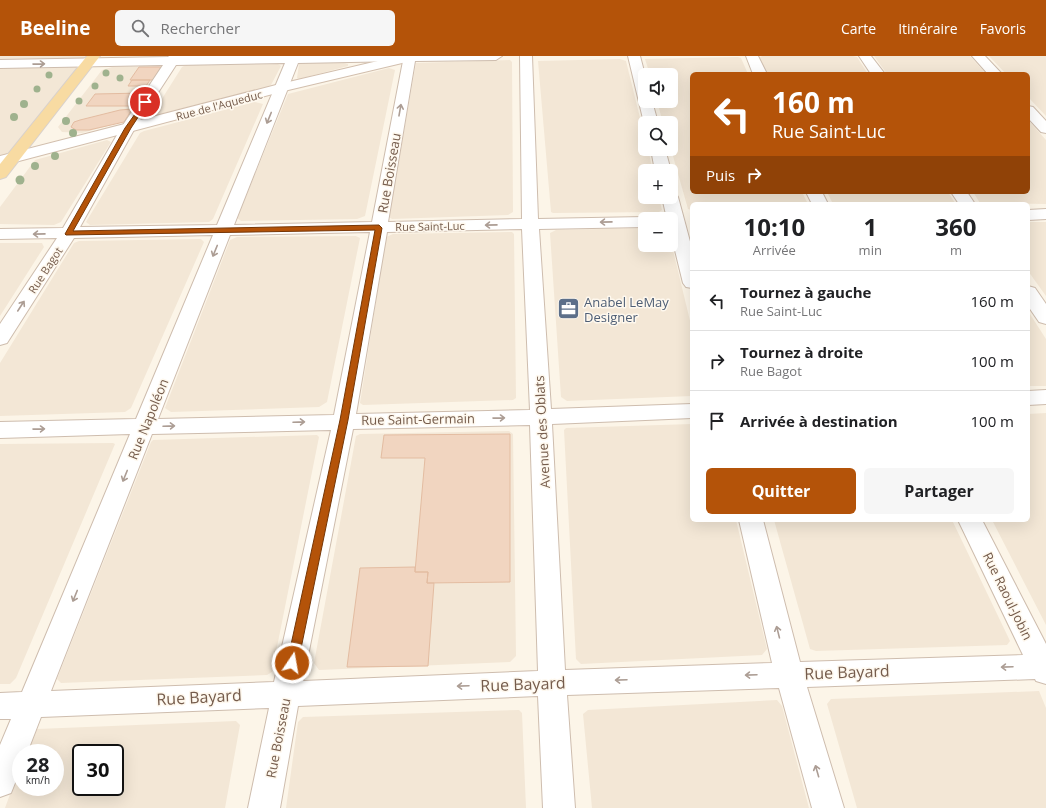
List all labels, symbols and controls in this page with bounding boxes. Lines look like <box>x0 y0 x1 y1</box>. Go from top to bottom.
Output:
search box <box>115 10 395 46</box>
text: Beeline <box>20 15 91 41</box>
icon: search <box>129 17 151 39</box>
text: Rechercher <box>161 18 240 38</box>
text: Carte <box>841 19 876 38</box>
text: Itinéraire <box>898 19 958 38</box>
text: Favoris <box>980 19 1026 38</box>
one-way arrow <box>32 60 45 67</box>
map controls <box>638 68 678 252</box>
button: sound <box>638 68 678 108</box>
text: 160 m <box>772 83 855 121</box>
pin <box>128 85 162 119</box>
street label: Rue de l'Aqueduc <box>174 86 264 124</box>
icon: left <box>706 88 758 140</box>
icon: arrive <box>134 91 156 113</box>
one-way arrow <box>396 104 404 117</box>
one-way arrow <box>265 112 272 124</box>
button: search <box>638 116 678 156</box>
text: Rue Saint-Luc <box>772 119 886 143</box>
street label: Rue Boisseau <box>373 132 405 214</box>
button: + <box>638 164 678 204</box>
icon: right <box>743 164 765 186</box>
text: Puis <box>706 165 735 185</box>
text: 10:10 <box>743 210 805 243</box>
text: 1 <box>863 210 877 243</box>
text: 360 <box>935 210 977 243</box>
button: − <box>638 212 678 252</box>
street label: Rue Saint-Luc <box>395 218 465 234</box>
one-way arrow <box>600 219 613 226</box>
one-way arrow <box>485 221 498 228</box>
one-way arrow <box>33 230 46 238</box>
text: Arrivée <box>753 241 796 259</box>
text: min <box>859 241 882 259</box>
text: m <box>950 241 962 259</box>
street label: Rue Bagot <box>24 244 66 296</box>
one-way arrow <box>210 245 218 257</box>
text: Tournez à gauche <box>740 282 871 302</box>
icon: left <box>706 290 728 312</box>
text: 160 m <box>970 291 1014 311</box>
place label: Anabel LeMay Designer <box>584 293 669 326</box>
office icon: Anabel LeMay Designer <box>556 296 582 322</box>
one-way arrow <box>17 301 25 312</box>
text: Rue Saint-Luc <box>740 302 822 320</box>
text: Tournez à droite <box>740 342 863 362</box>
icon: right <box>706 350 728 372</box>
text: 100 m <box>970 351 1014 371</box>
text: Rue Bagot <box>740 362 802 380</box>
street label: Avenue des Oblats <box>530 375 554 489</box>
street label: Rue Napoléon <box>124 376 172 462</box>
street label: Rue Saint-Germain <box>361 409 475 429</box>
icon: arrive <box>706 410 728 432</box>
text: Arrivée à destination <box>740 411 898 431</box>
text: 100 m <box>970 411 1014 431</box>
one-way arrow <box>492 414 505 421</box>
one-way arrow <box>292 418 305 426</box>
one-way arrow <box>162 422 175 430</box>
one-way arrow <box>32 425 45 433</box>
button: Quitter <box>706 468 856 514</box>
button: Partager <box>864 468 1014 514</box>
one-way arrow <box>120 470 128 482</box>
street label: Rue Raoul-Jobin <box>979 549 1037 643</box>
one-way arrow <box>71 590 79 602</box>
one-way arrow <box>774 626 782 639</box>
position arrow <box>271 642 313 684</box>
street label: Rue Bayard <box>804 660 890 684</box>
one-way arrow <box>1001 664 1014 671</box>
street label: Rue Bayard <box>480 672 566 696</box>
one-way arrow <box>745 672 758 679</box>
one-way arrow <box>615 676 628 684</box>
one-way arrow <box>457 682 470 690</box>
street label: Rue Bayard <box>156 684 242 710</box>
street label: Rue Boisseau <box>261 696 295 780</box>
speed limit sign: 30 <box>72 744 124 796</box>
text: 28 <box>27 751 49 778</box>
one-way arrow <box>813 764 820 777</box>
text: km/h <box>26 773 50 787</box>

